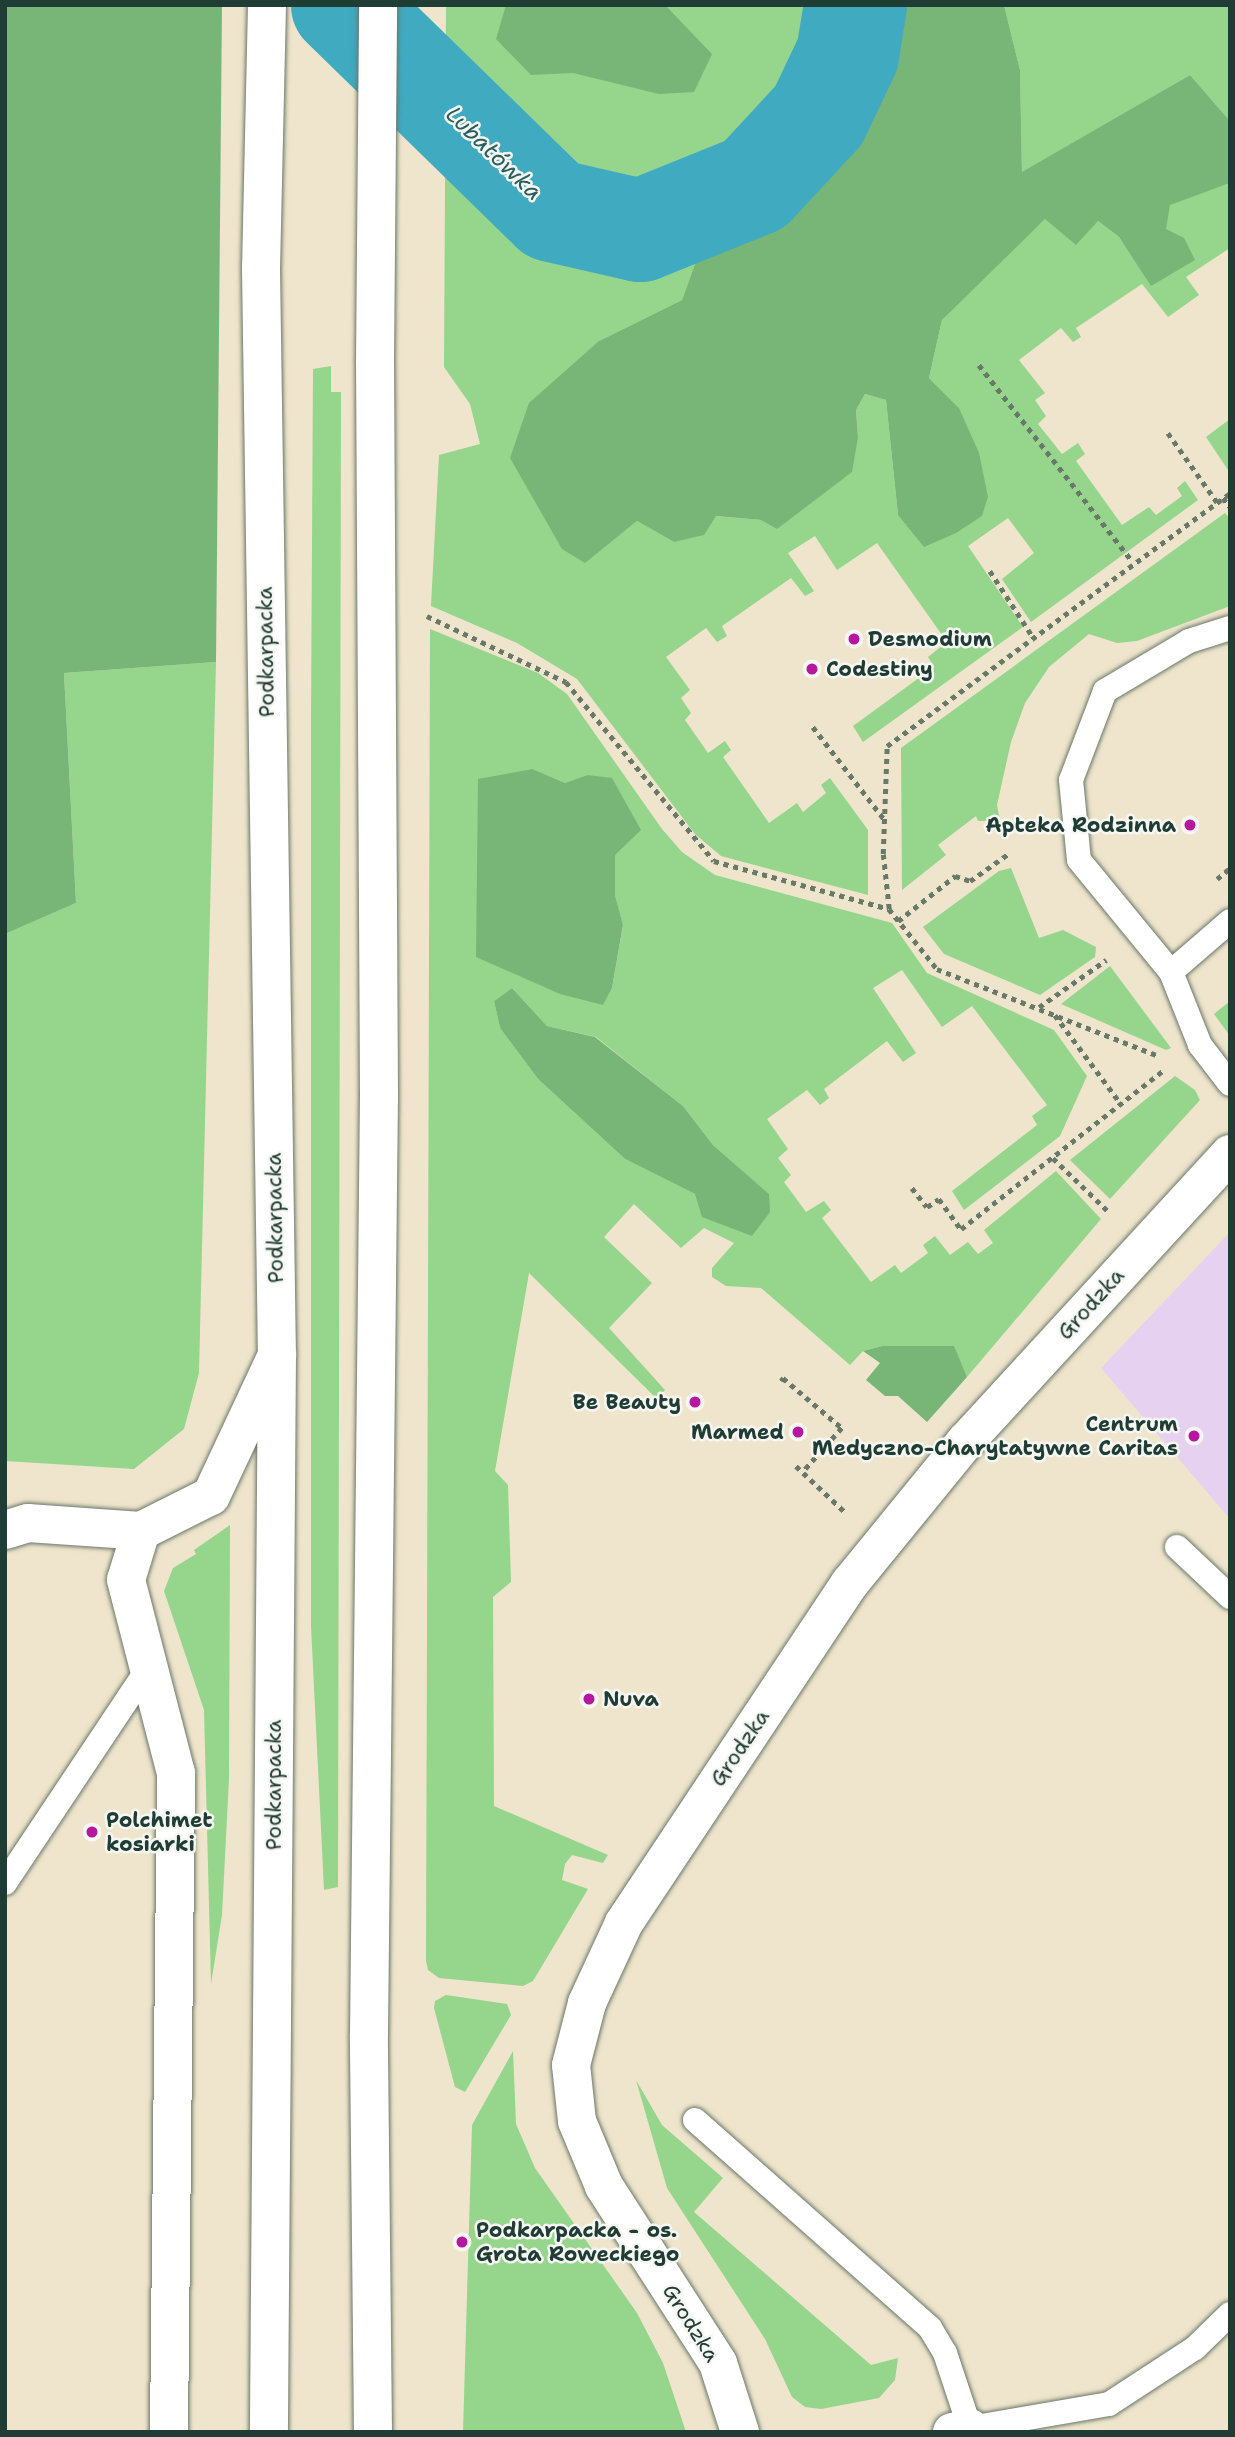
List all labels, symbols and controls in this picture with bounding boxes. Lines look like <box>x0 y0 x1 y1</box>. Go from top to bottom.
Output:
water label: Lubatówka <box>440 100 548 206</box>
street label: Podkarpacka <box>252 586 280 718</box>
place label: Desmodium <box>868 626 992 652</box>
marker: Desmodium <box>846 631 862 647</box>
place label: Codestiny <box>826 656 933 682</box>
marker: Codestiny <box>804 661 820 677</box>
place label: Apteka Rodzinna <box>986 812 1176 838</box>
marker: Apteka Rodzinna <box>1182 817 1198 833</box>
street label: Podkarpacka <box>261 1152 289 1284</box>
street label: Grodzka <box>1052 1263 1130 1345</box>
place label: Be Beauty <box>573 1389 681 1415</box>
marker: Be Beauty <box>687 1394 703 1410</box>
place label: Centrum Medyczno-Charytatywne Caritas <box>812 1411 1178 1461</box>
place label: Marmed <box>691 1419 784 1445</box>
marker: Marmed <box>790 1424 806 1440</box>
marker: Centrum Medyczno-Charytatywne Caritas <box>1184 1426 1204 1446</box>
place label: Nuva <box>603 1686 659 1712</box>
marker: Nuva <box>581 1691 597 1707</box>
street label: Grodzka <box>705 1705 775 1791</box>
street label: Podkarpacka <box>261 1720 287 1850</box>
place label: Polchimet kosiarki <box>106 1807 212 1857</box>
marker: Polchimet kosiarki <box>84 1824 100 1840</box>
place label: Podkarpacka - os. Grota Roweckiego <box>476 2217 679 2267</box>
marker: Podkarpacka - os. Grota Roweckiego <box>454 2234 470 2250</box>
street label: Grodzka <box>657 2279 725 2367</box>

